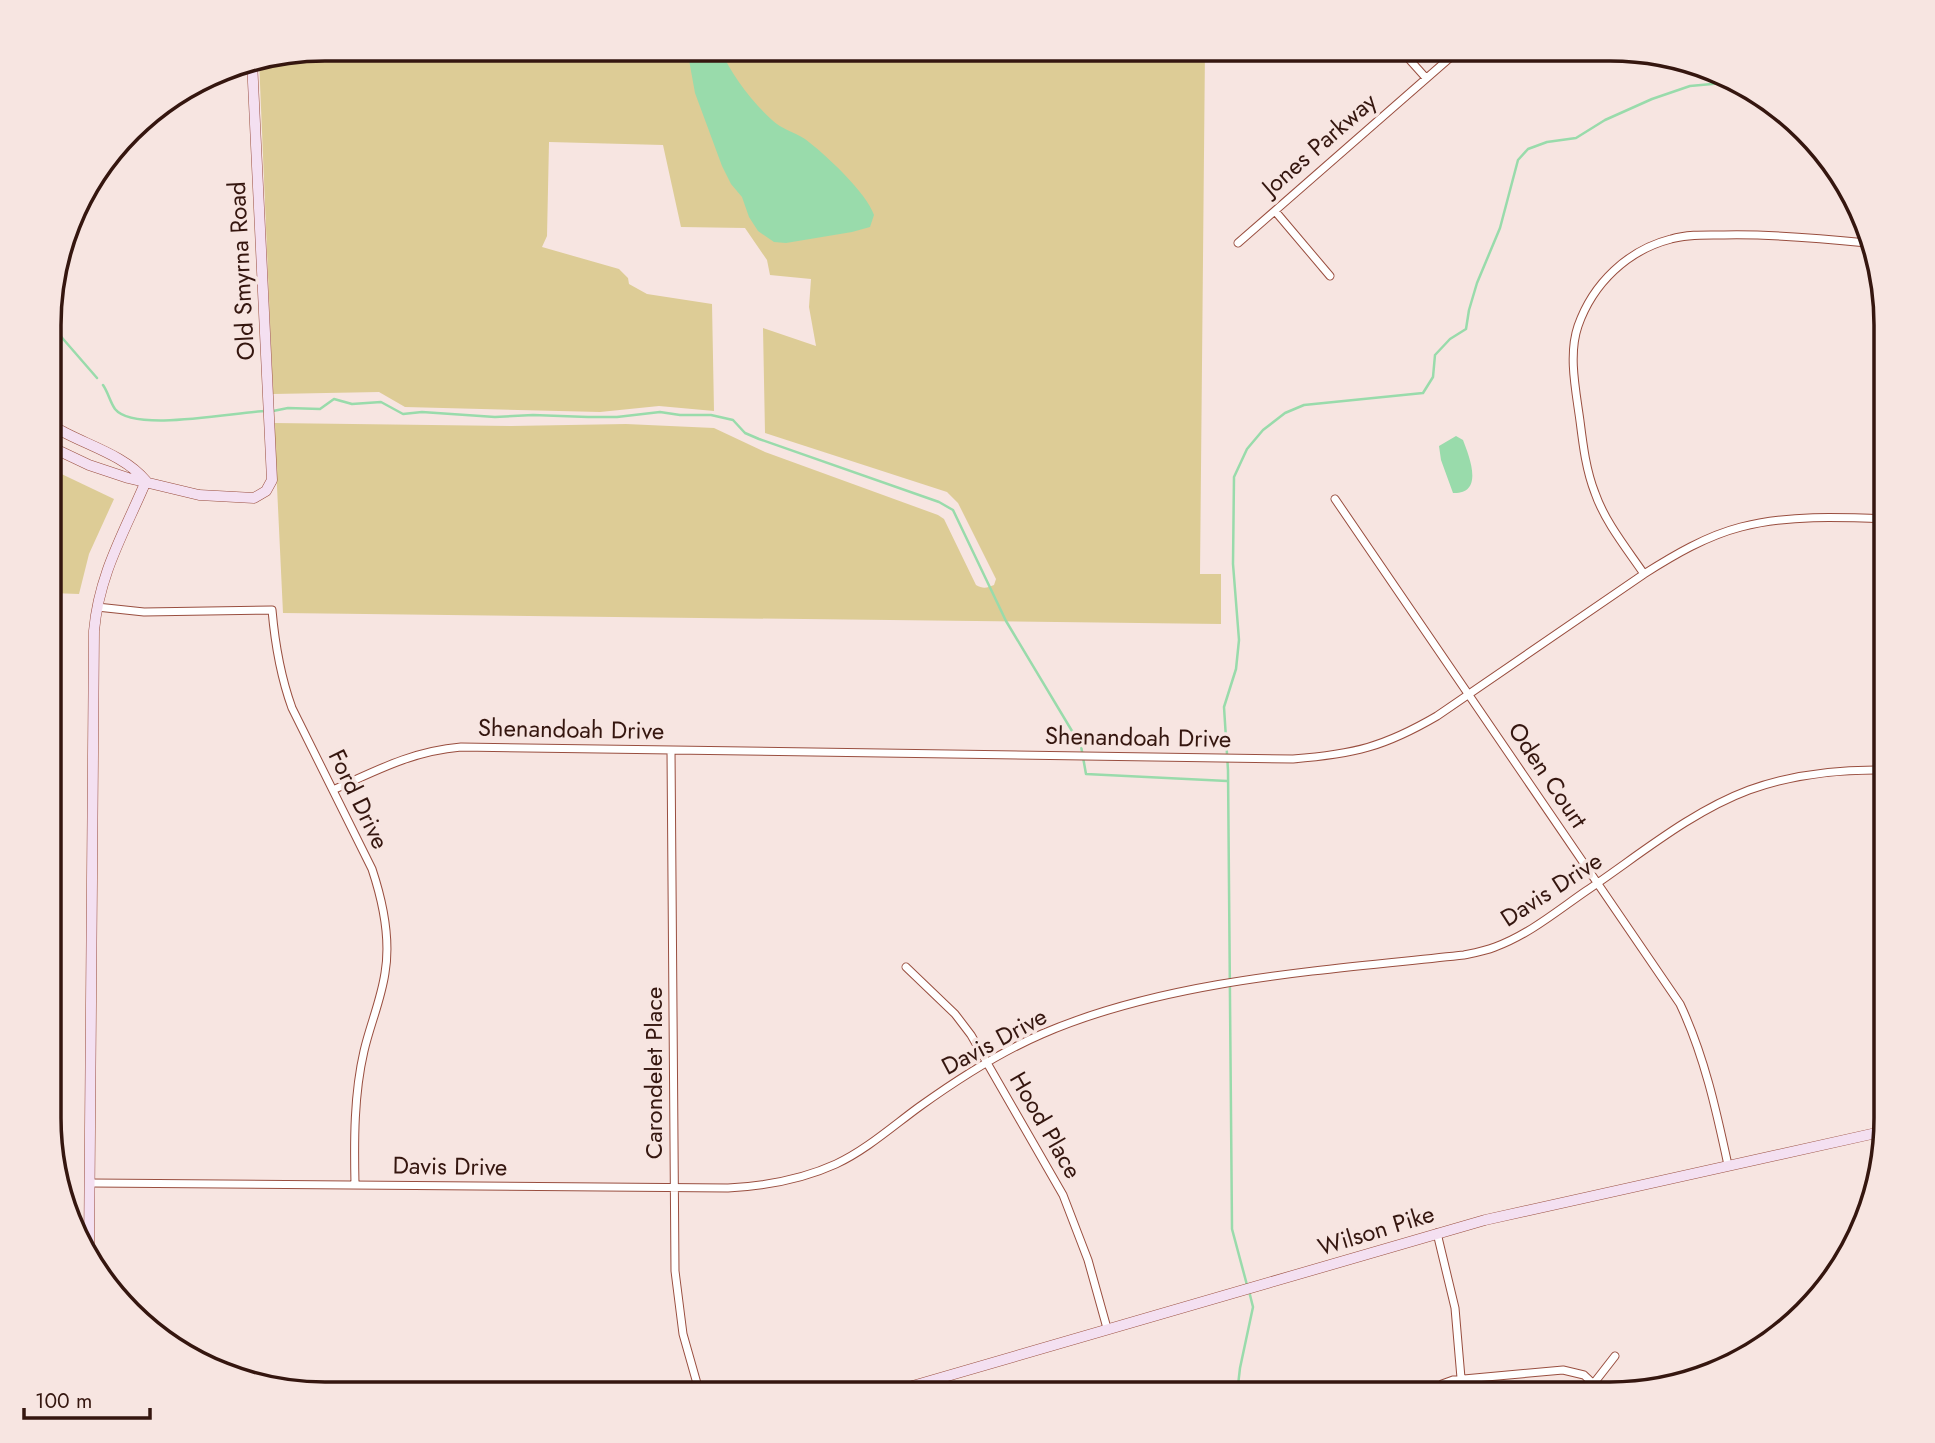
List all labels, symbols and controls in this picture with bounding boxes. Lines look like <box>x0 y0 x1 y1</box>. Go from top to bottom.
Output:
street label: Jones Parkway <box>1252 84 1384 206</box>
street label: Old Smyrna Road <box>219 181 263 361</box>
street label: Shenandoah Drive <box>478 710 664 748</box>
street label: Oden Court <box>1500 715 1596 835</box>
street label: Shenandoah Drive <box>1045 718 1231 756</box>
street label: Ford Drive <box>320 743 398 855</box>
street label: Davis Drive <box>1493 843 1609 935</box>
street label: Carondelet Place <box>636 987 671 1159</box>
street label: Davis Drive <box>935 999 1053 1083</box>
street label: Hood Place <box>1001 1065 1091 1185</box>
street label: Davis Drive <box>392 1148 508 1184</box>
street label: Wilson Pike <box>1313 1196 1439 1264</box>
scale bar <box>24 1376 150 1420</box>
text: 100 m <box>35 1386 92 1416</box>

